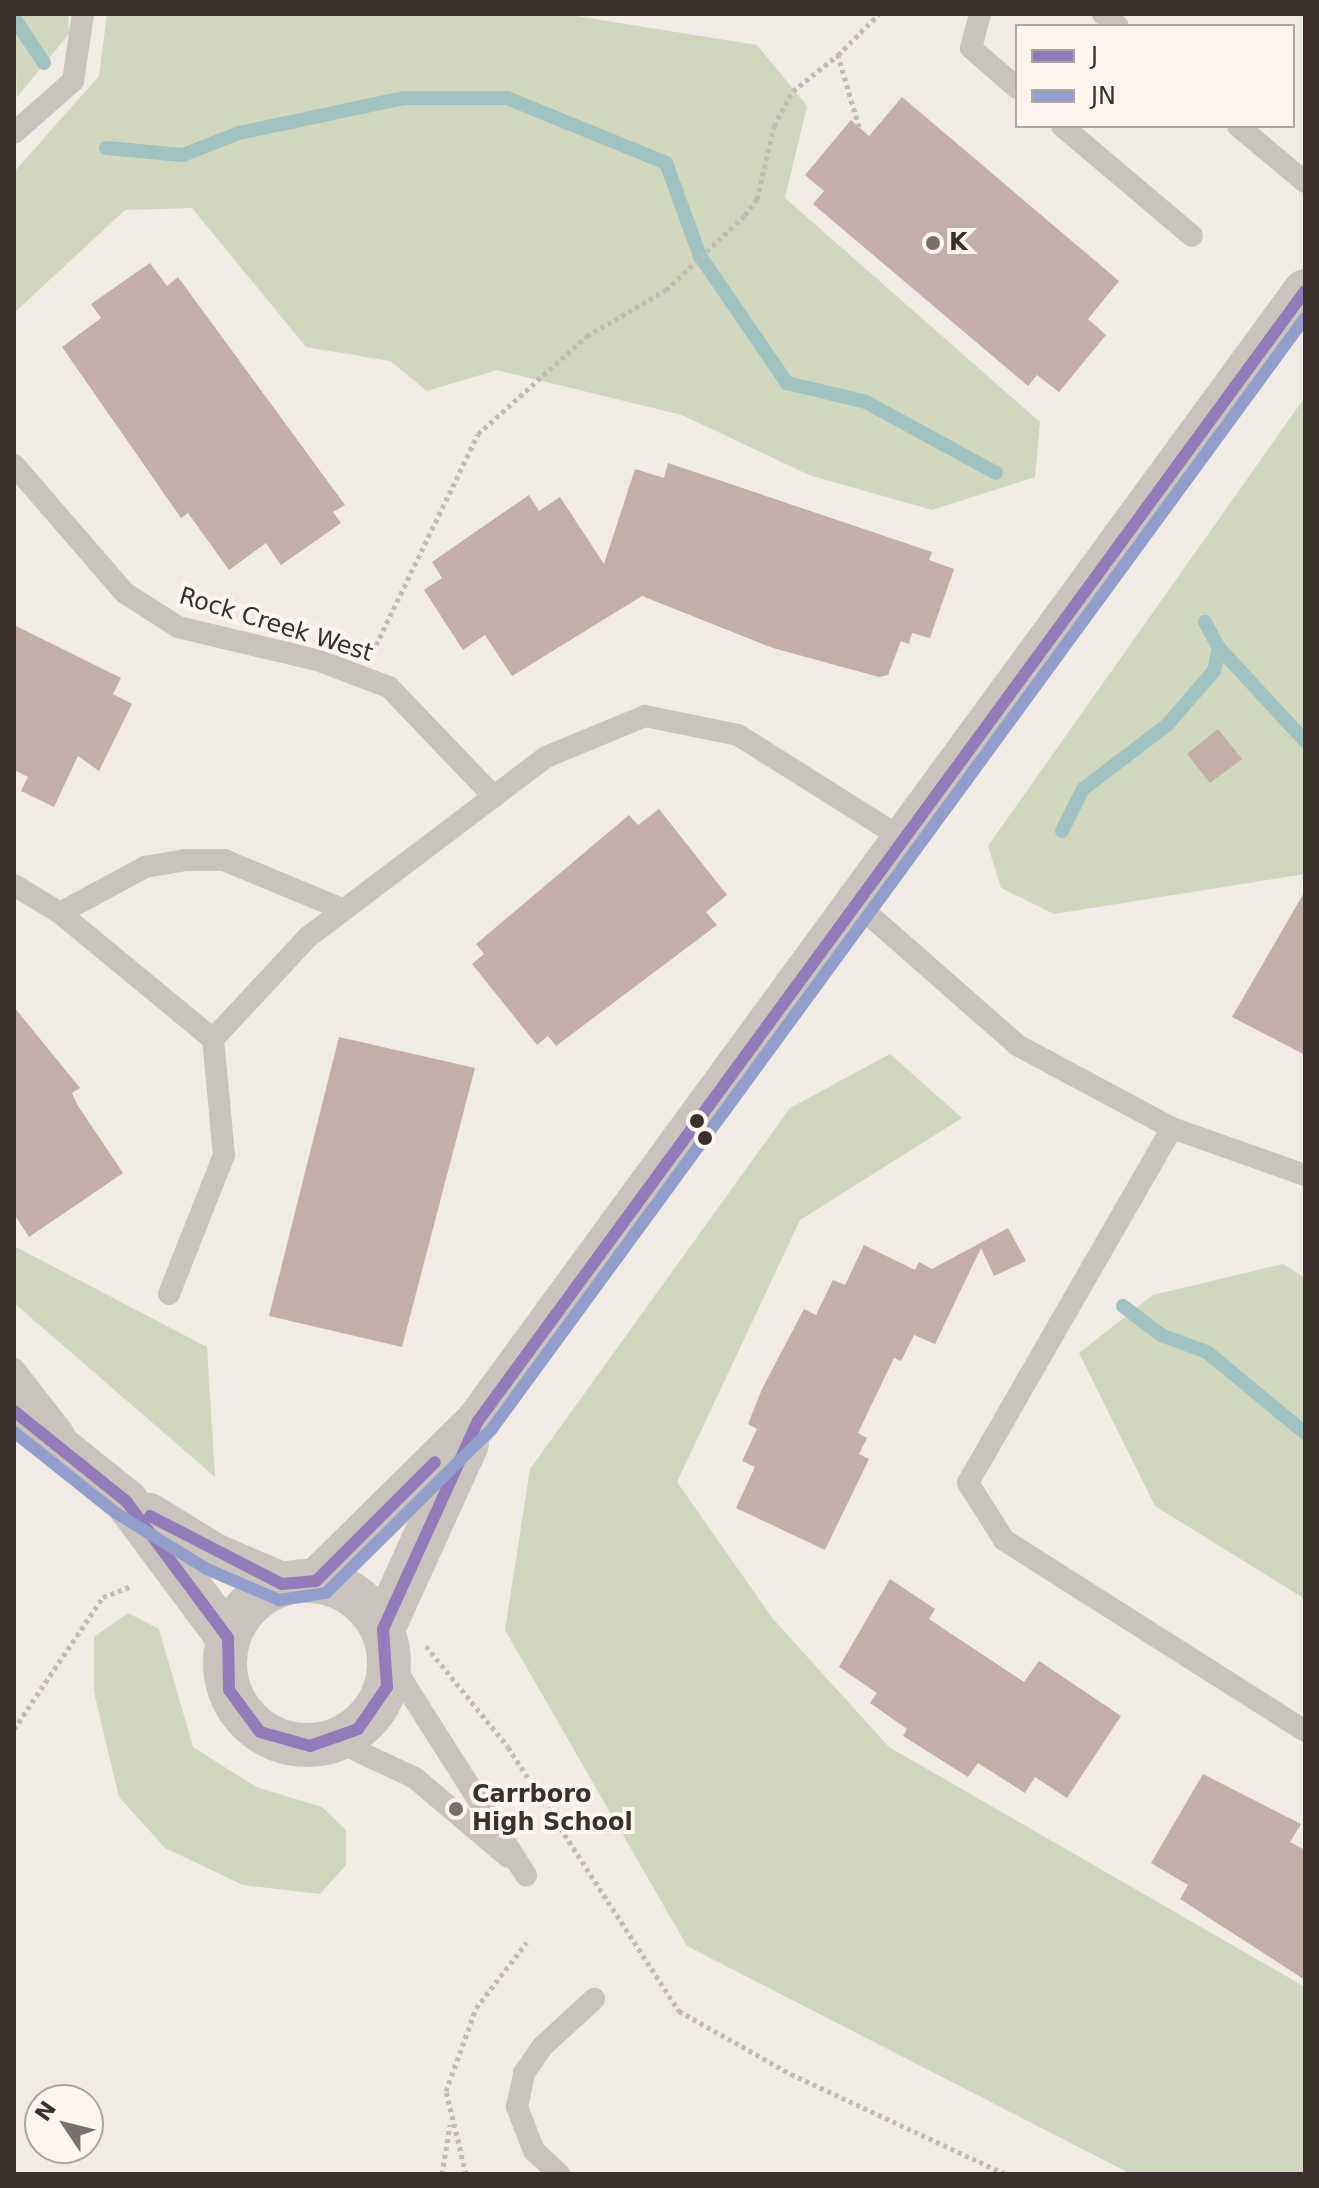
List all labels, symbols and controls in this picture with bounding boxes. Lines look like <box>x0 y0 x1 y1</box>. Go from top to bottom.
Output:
legend <box>1015 24 1295 128</box>
text: J <box>1091 42 1098 70</box>
text: JN <box>1091 82 1116 110</box>
place label: K <box>949 229 968 257</box>
marker: K <box>924 234 942 252</box>
street label: Rock Creek West <box>176 582 376 668</box>
unlabelled marker <box>689 1113 705 1129</box>
unlabelled marker <box>697 1130 713 1146</box>
place label: Carrboro High School <box>472 1781 633 1837</box>
marker: Carrboro High School <box>447 1800 465 1818</box>
north arrow <box>24 2084 104 2164</box>
text: N <box>30 2096 61 2126</box>

